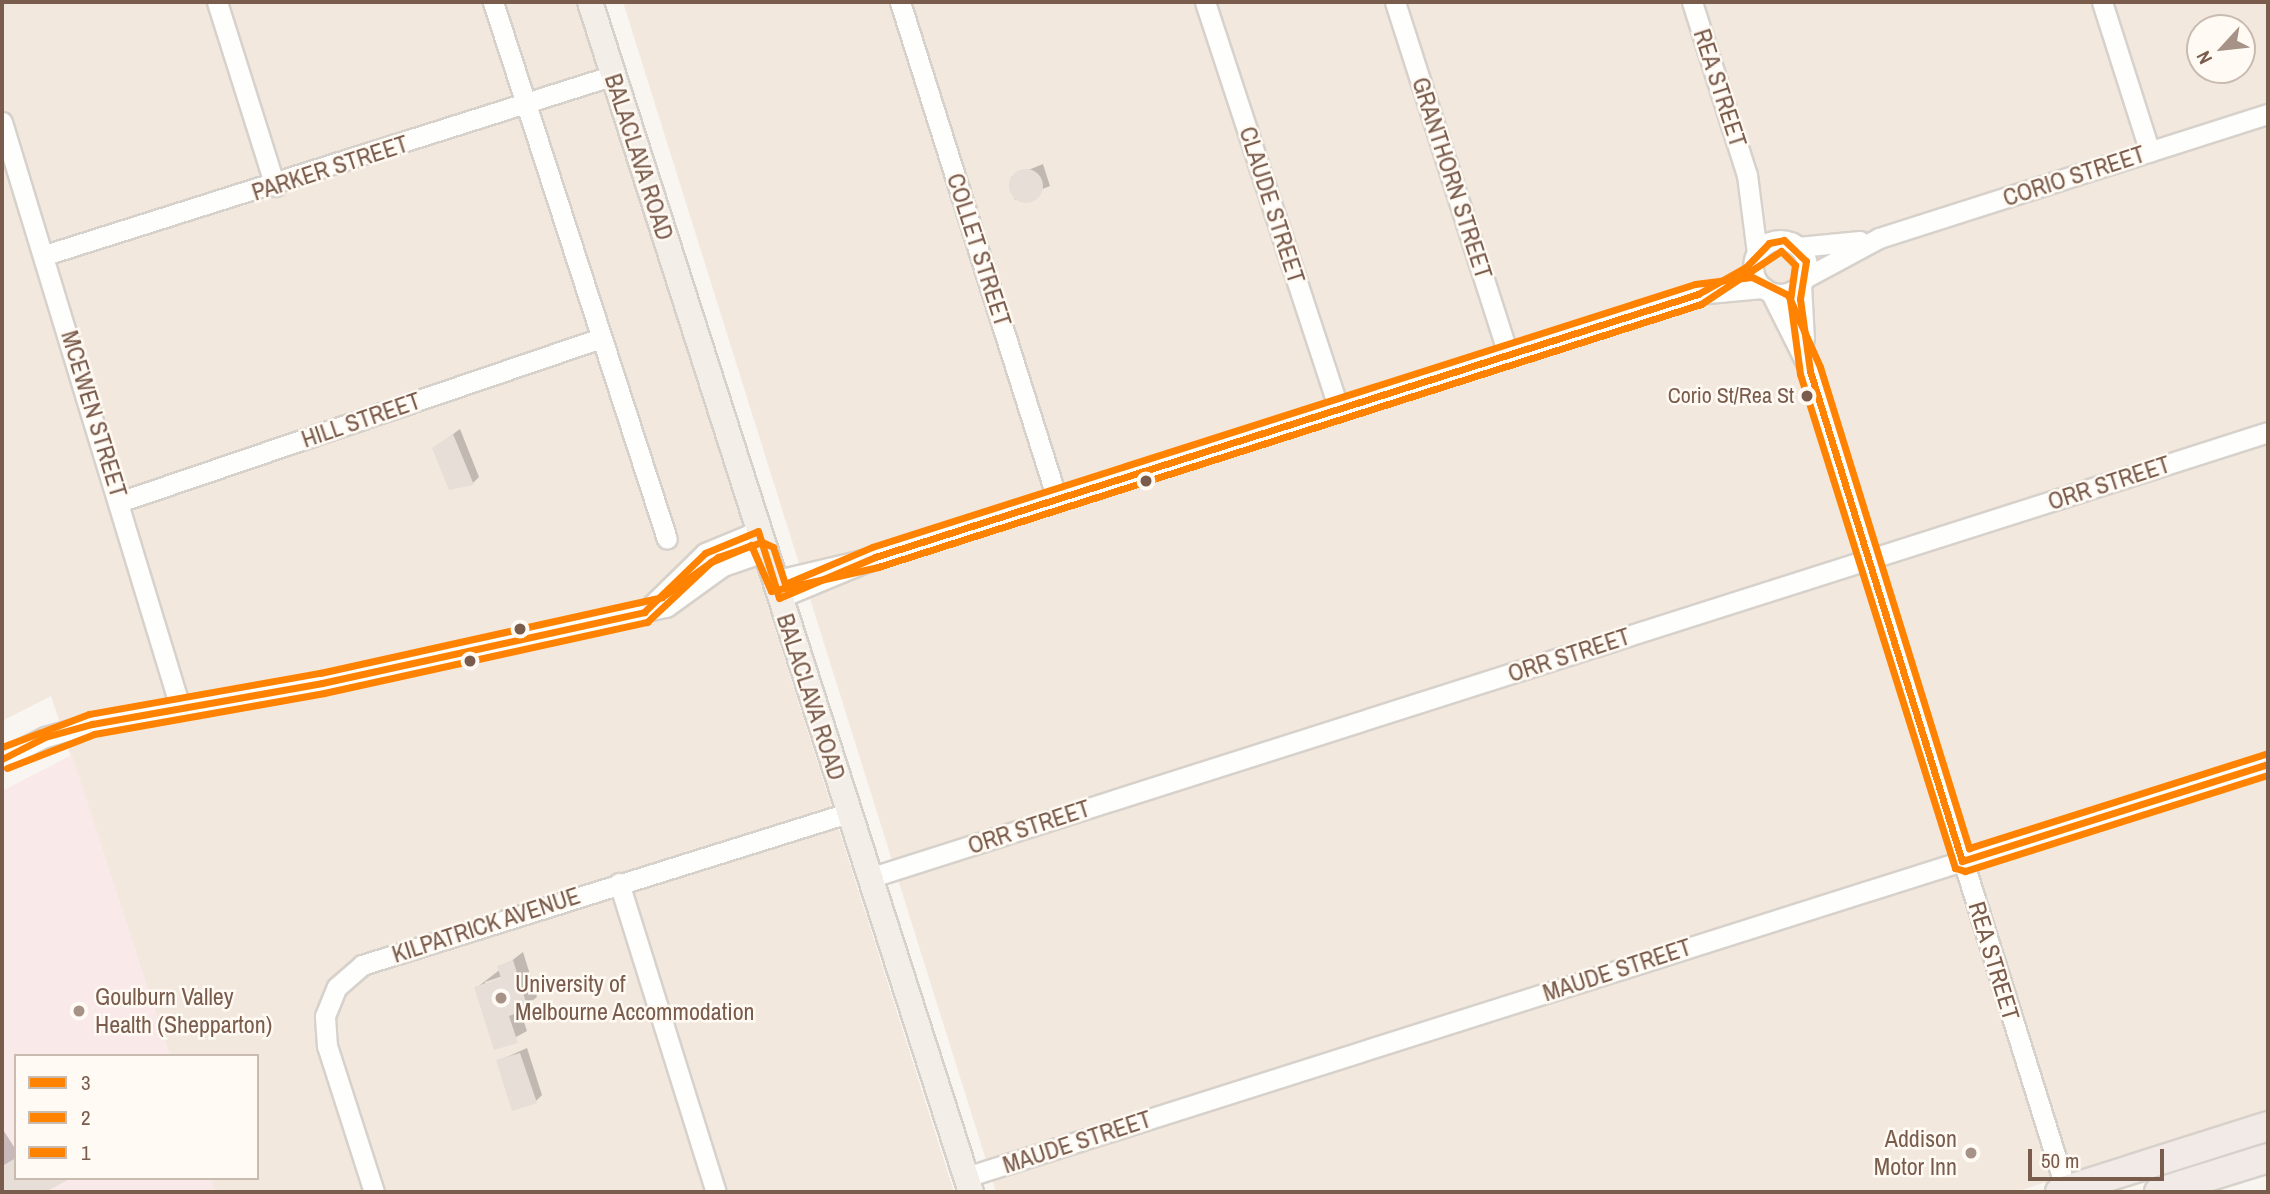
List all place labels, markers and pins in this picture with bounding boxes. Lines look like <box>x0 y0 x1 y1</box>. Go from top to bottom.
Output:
place label: Corio St/Rea St <box>1668 383 1794 409</box>
marker: Corio St/Rea St <box>1800 389 1814 403</box>
unlabelled marker <box>1139 474 1153 488</box>
unlabelled marker <box>513 622 527 636</box>
unlabelled marker <box>463 654 477 668</box>
place label: University of Melbourne Accommodation <box>515 970 756 1026</box>
place label: Goulburn Valley Health (Shepparton) <box>95 983 272 1039</box>
marker: University of Melbourne Accommodation <box>493 990 509 1006</box>
marker: Goulburn Valley Health (Shepparton) <box>69 1001 89 1021</box>
place label: Addison Motor Inn <box>1874 1125 1957 1181</box>
marker: Addison Motor Inn <box>1963 1145 1979 1161</box>

